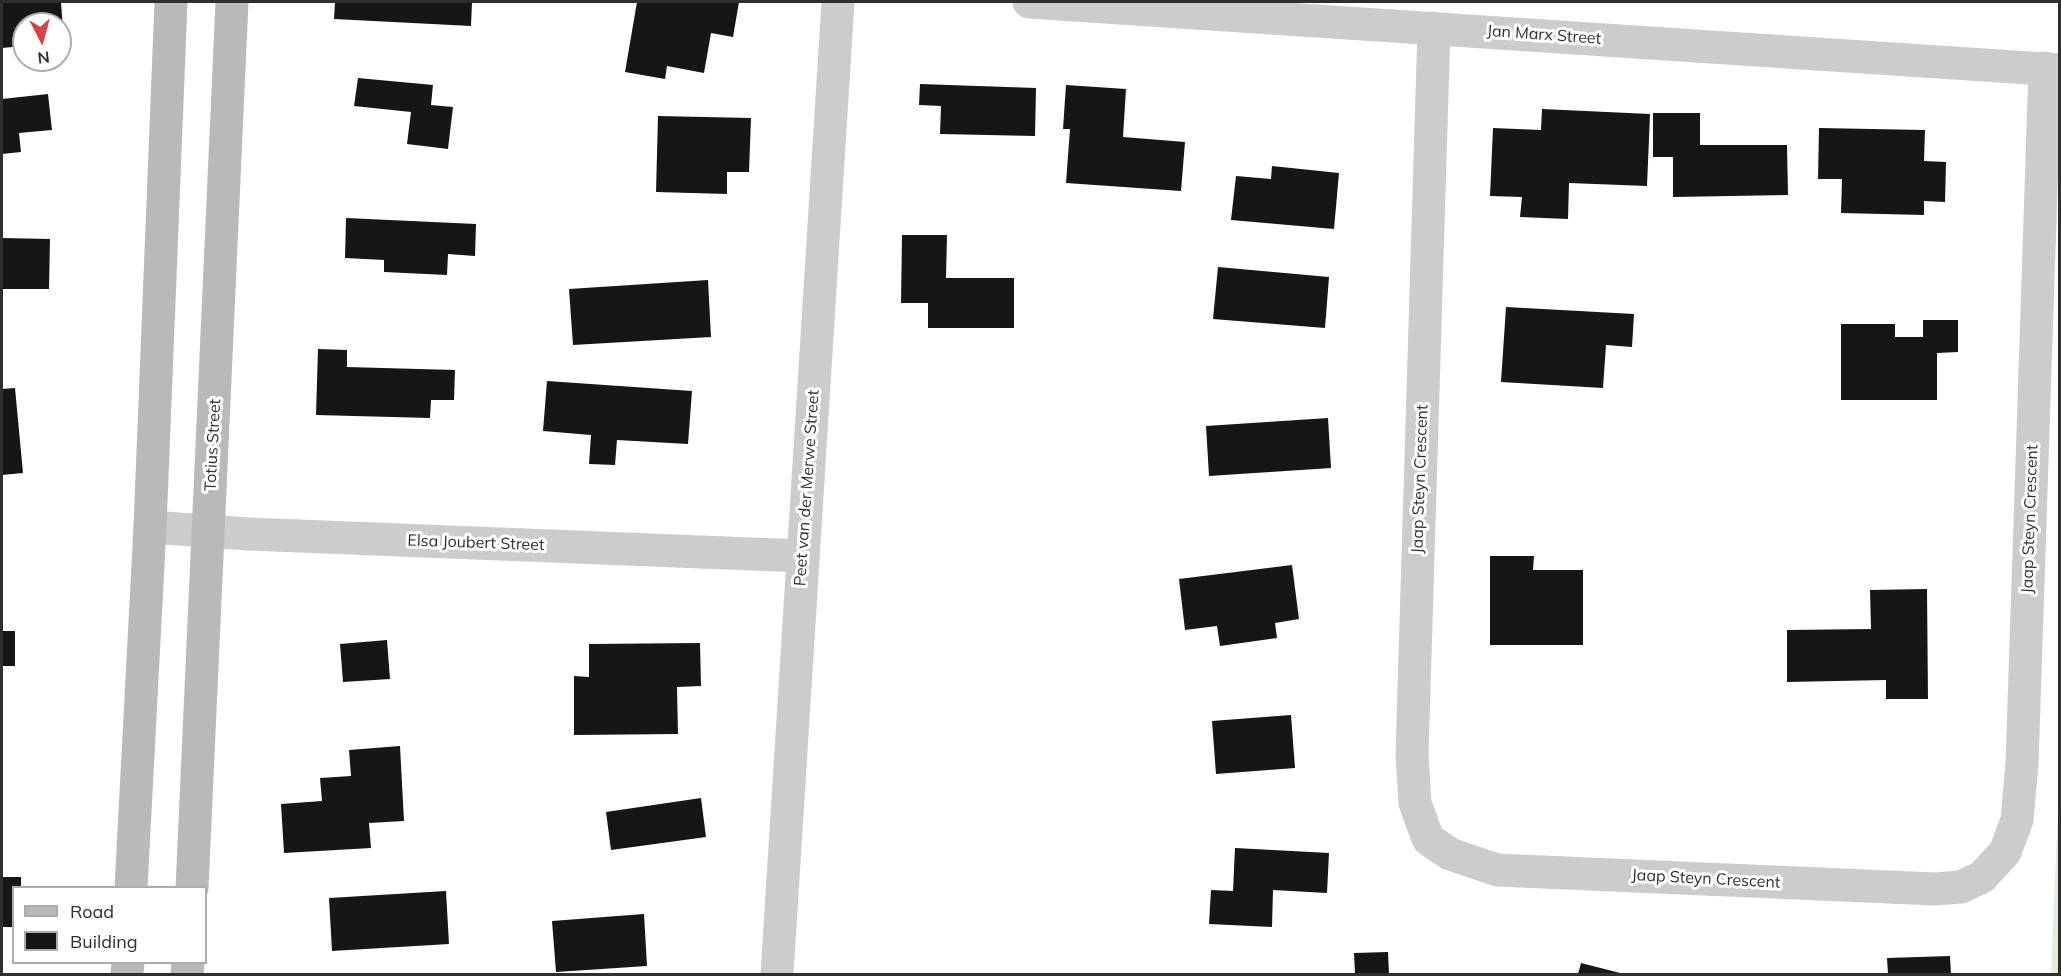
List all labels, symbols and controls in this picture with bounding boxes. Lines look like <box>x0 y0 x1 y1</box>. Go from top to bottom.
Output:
north arrow <box>12 12 72 72</box>
street label: Jan Marx Street <box>1486 21 1602 49</box>
text: N <box>37 47 51 68</box>
street label: Peet van der Merwe Street <box>791 389 823 587</box>
street label: Totius Street <box>201 398 225 492</box>
street label: Jaap Steyn Crescent <box>1408 404 1432 554</box>
street label: Jaap Steyn Crescent <box>2018 444 2042 594</box>
street label: Elsa Joubert Street <box>407 531 545 555</box>
street label: Jaap Steyn Crescent <box>1631 866 1781 892</box>
legend <box>12 886 207 964</box>
text: Road <box>70 900 114 923</box>
text: Building <box>70 930 138 953</box>

